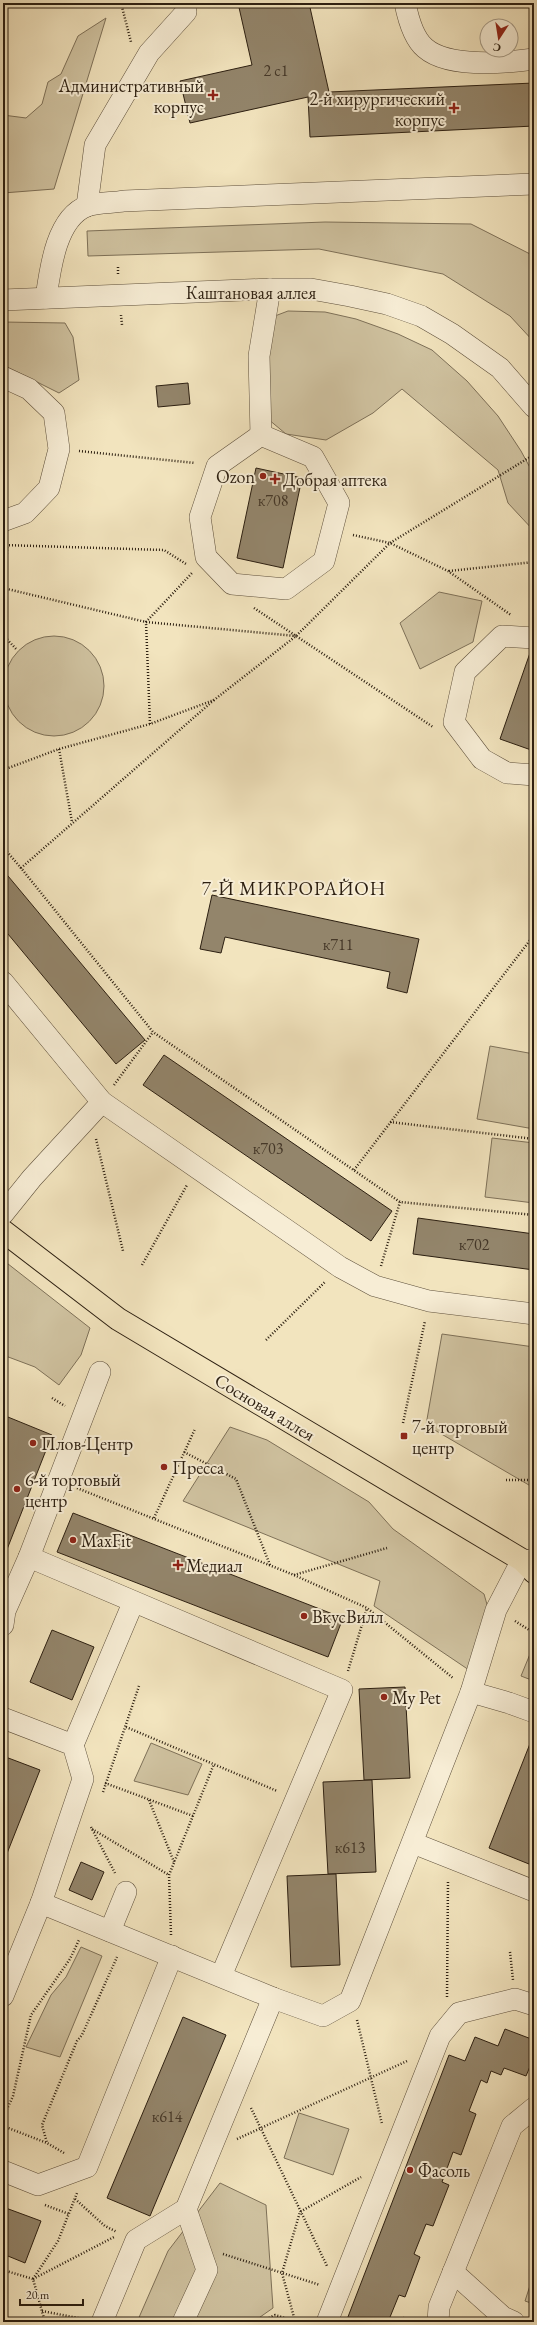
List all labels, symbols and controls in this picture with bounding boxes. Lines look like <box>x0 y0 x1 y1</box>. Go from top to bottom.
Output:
north arrow <box>479 18 519 58</box>
text: С <box>491 40 502 55</box>
house number: 2 с1 <box>263 60 289 81</box>
place label: Административный корпус <box>57 74 204 118</box>
place label: 2-й хирургический корпус <box>310 87 445 131</box>
marker: Административный корпус <box>207 89 219 101</box>
marker: 2-й хирургический корпус <box>448 102 460 114</box>
street label: Каштановая аллея <box>186 281 316 304</box>
place label: Ozon <box>216 465 255 488</box>
place label: Добрая аптека <box>283 468 388 491</box>
marker: Ozon <box>258 471 268 481</box>
marker: Добрая аптека <box>270 474 280 484</box>
house number: к708 <box>258 490 289 511</box>
district label: 7-Й МИКРОРАЙОН <box>202 876 386 901</box>
house number: к711 <box>323 934 353 955</box>
house number: к703 <box>253 1138 284 1159</box>
house number: к702 <box>459 1234 490 1255</box>
street label: Сосновая аллея <box>211 1368 319 1446</box>
place label: 7-й торговый центр <box>412 1415 508 1459</box>
marker: 7-й торговый центр <box>399 1431 409 1441</box>
place label: Плов-Центр <box>41 1432 133 1455</box>
marker: Плов-Центр <box>28 1438 38 1448</box>
place label: Пресса <box>172 1456 225 1479</box>
marker: Пресса <box>159 1462 169 1472</box>
place label: 6-й торговый центр <box>25 1468 121 1512</box>
marker: 6-й торговый центр <box>12 1484 22 1494</box>
place label: MaxFit <box>81 1529 131 1552</box>
marker: MaxFit <box>68 1535 78 1545</box>
place label: Медиал <box>186 1554 243 1577</box>
marker: Медиал <box>173 1560 183 1570</box>
place label: ВкусВилл <box>312 1605 384 1628</box>
marker: ВкусВилл <box>299 1611 309 1621</box>
place label: My Pet <box>392 1686 441 1709</box>
marker: My Pet <box>379 1692 389 1702</box>
house number: к613 <box>335 1837 366 1858</box>
house number: к614 <box>152 2106 183 2127</box>
place label: Фасоль <box>418 2159 470 2182</box>
marker: Фасоль <box>405 2165 415 2175</box>
scale bar <box>20 2281 83 2307</box>
text: 20 m <box>26 2287 50 2303</box>

